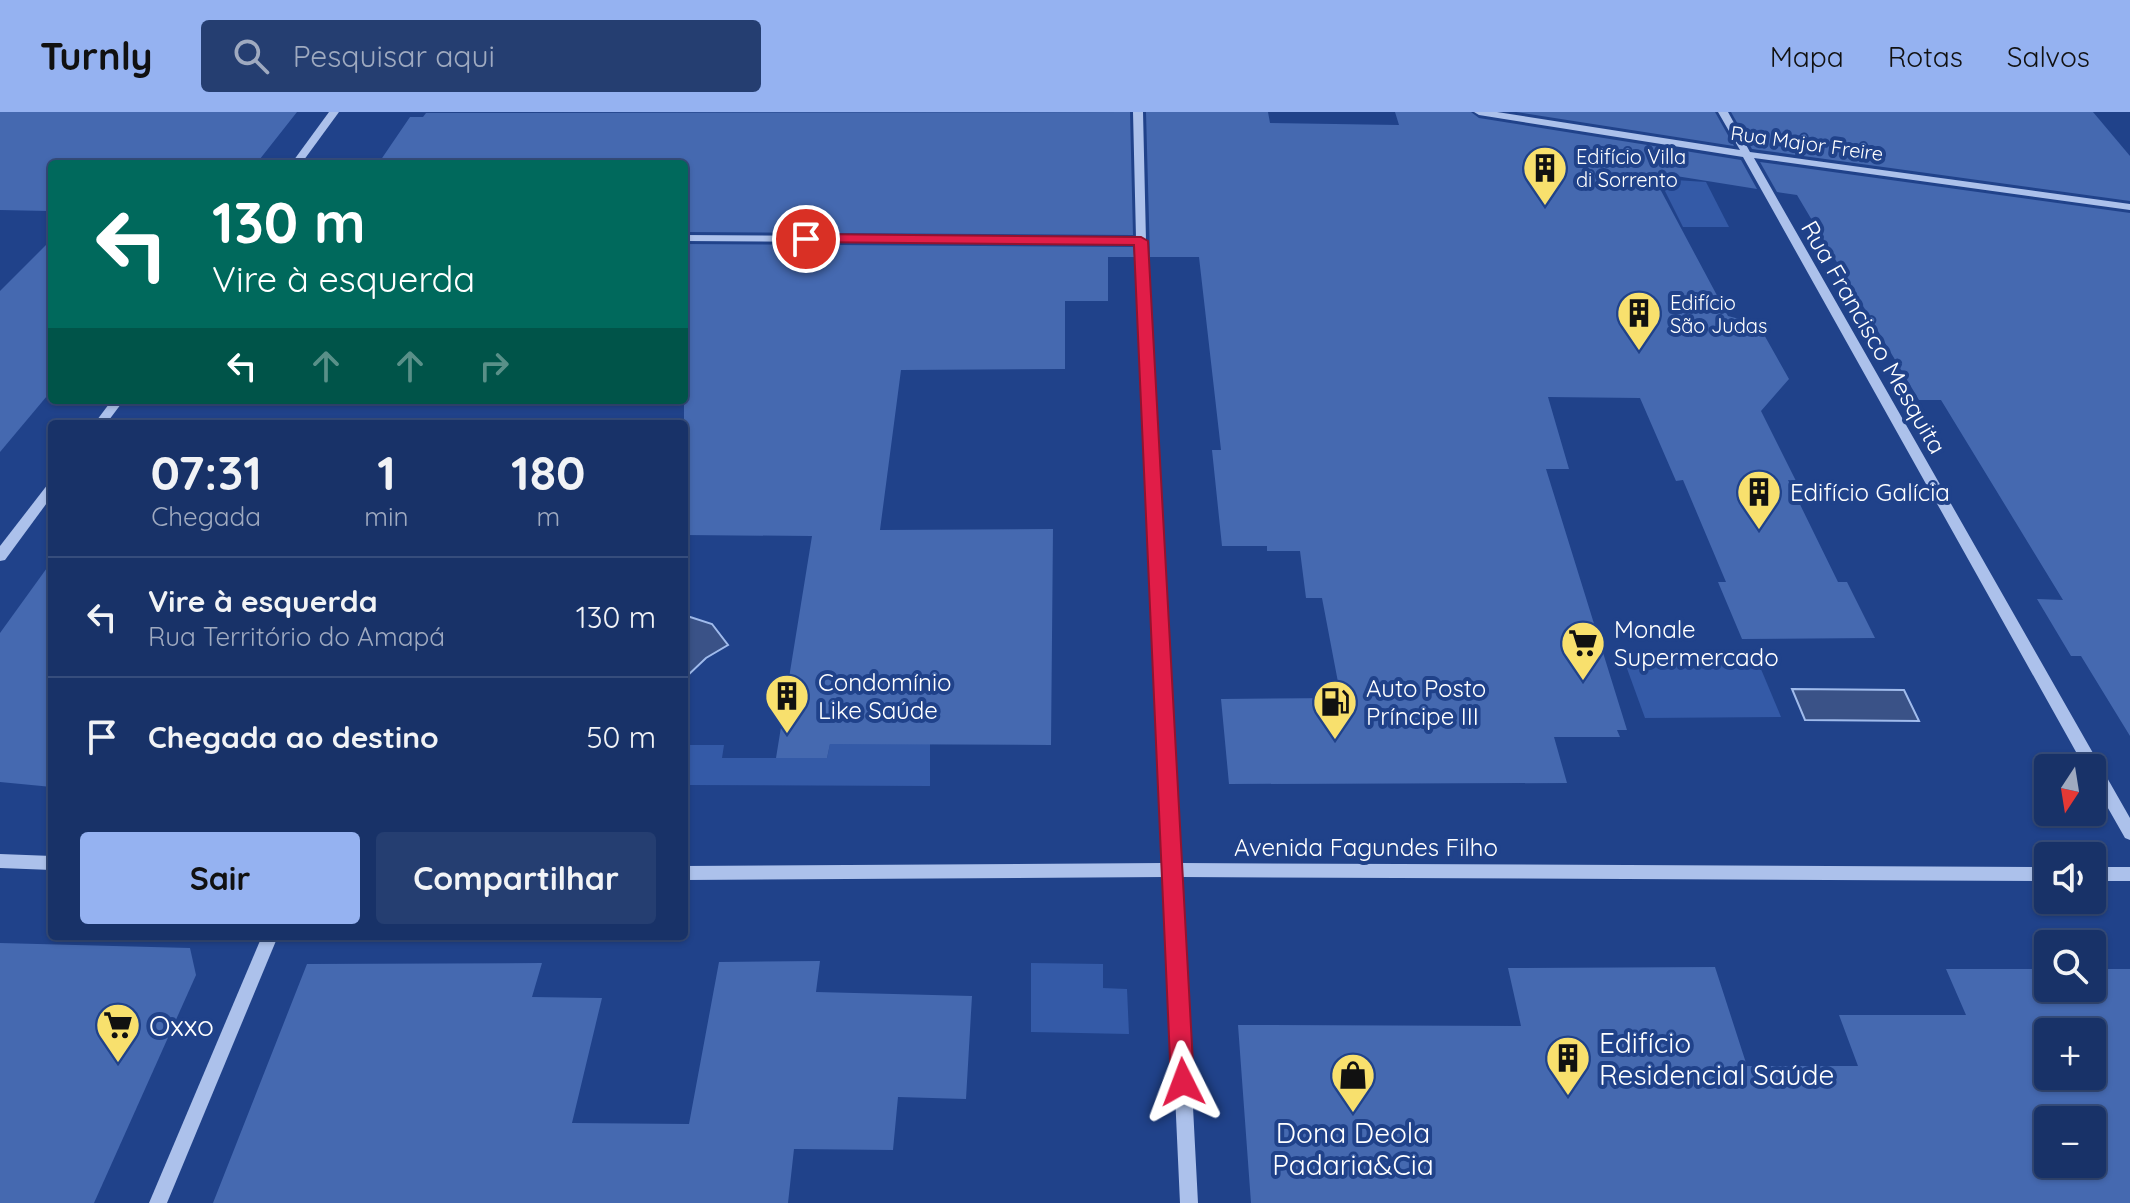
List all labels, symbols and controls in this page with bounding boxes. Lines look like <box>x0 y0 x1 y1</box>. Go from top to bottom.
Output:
search box <box>201 20 761 92</box>
text: Turnly <box>40 32 153 80</box>
icon: search <box>229 34 273 78</box>
text: Pesquisar aqui <box>293 37 495 75</box>
text: Mapa <box>1770 39 1844 74</box>
text: Rotas <box>1888 39 1963 74</box>
text: Salvos <box>2007 39 2090 74</box>
street label: Rua Major Freire <box>1729 120 1885 166</box>
building icon: Edifício Villa di Sorrento <box>1521 144 1569 207</box>
place label: Edifício Villa di Sorrento <box>1576 144 1686 192</box>
text: 130 m <box>212 187 366 257</box>
icon: left <box>80 192 184 296</box>
pin <box>772 205 840 273</box>
street label: Rua Francisco Mesquita <box>1795 215 1953 459</box>
icon: arrive <box>784 217 828 261</box>
text: Vire à esquerda <box>212 256 475 301</box>
building icon: Edifício São Judas <box>1615 289 1663 352</box>
place label: Edifício São Judas <box>1670 290 1767 338</box>
icon: left <box>220 344 264 388</box>
icon: ahead <box>304 344 348 388</box>
icon: ahead <box>388 344 432 388</box>
icon: right <box>472 344 516 388</box>
text: 07:31 <box>150 442 262 502</box>
text: 1 <box>377 442 396 502</box>
text: 180 <box>511 442 586 502</box>
building icon: Edifício Galícia <box>1735 468 1783 531</box>
place label: Edifício Galícia <box>1790 477 1950 507</box>
text: Chegada <box>151 500 261 533</box>
text: min <box>364 500 409 533</box>
text: m <box>536 500 560 533</box>
text: Vire à esquerda <box>148 582 377 620</box>
icon: left <box>80 595 124 639</box>
text: 130 m <box>576 598 656 636</box>
place label: Monale Supermercado <box>1614 614 1779 672</box>
supermarket icon: Monale Supermercado <box>1559 619 1607 682</box>
text: Rua Território do Amapá <box>148 620 445 653</box>
place label: Condomínio Like Saúde <box>818 667 952 725</box>
building icon: Condomínio Like Saúde <box>763 672 811 735</box>
place label: Auto Posto Príncipe III <box>1366 673 1486 731</box>
fuel station icon: Auto Posto Príncipe III <box>1311 678 1359 741</box>
icon: arrive <box>80 715 124 759</box>
text: Chegada ao destino <box>148 718 439 756</box>
text: 50 m <box>586 718 656 756</box>
north arrow <box>2034 754 2106 826</box>
map controls <box>2034 754 2106 1178</box>
button: Sair <box>80 832 360 924</box>
button: Compartilhar <box>376 832 656 924</box>
street label: Avenida Fagundes Filho <box>1234 832 1498 862</box>
button: sound <box>2034 842 2106 914</box>
button: search <box>2034 930 2106 1002</box>
supermarket icon: Oxxo <box>94 1001 142 1064</box>
place label: Oxxo <box>149 1008 214 1043</box>
button: + <box>2034 1018 2106 1090</box>
place label: Edifício Residencial Saúde <box>1599 1025 1834 1092</box>
building icon: Edifício Residencial Saúde <box>1544 1034 1592 1097</box>
position arrow <box>1141 1040 1225 1124</box>
shop icon: Dona Deola Padaria&Cia <box>1329 1051 1377 1114</box>
button: − <box>2034 1106 2106 1178</box>
place label: Dona Deola Padaria&Cia <box>1272 1115 1434 1182</box>

